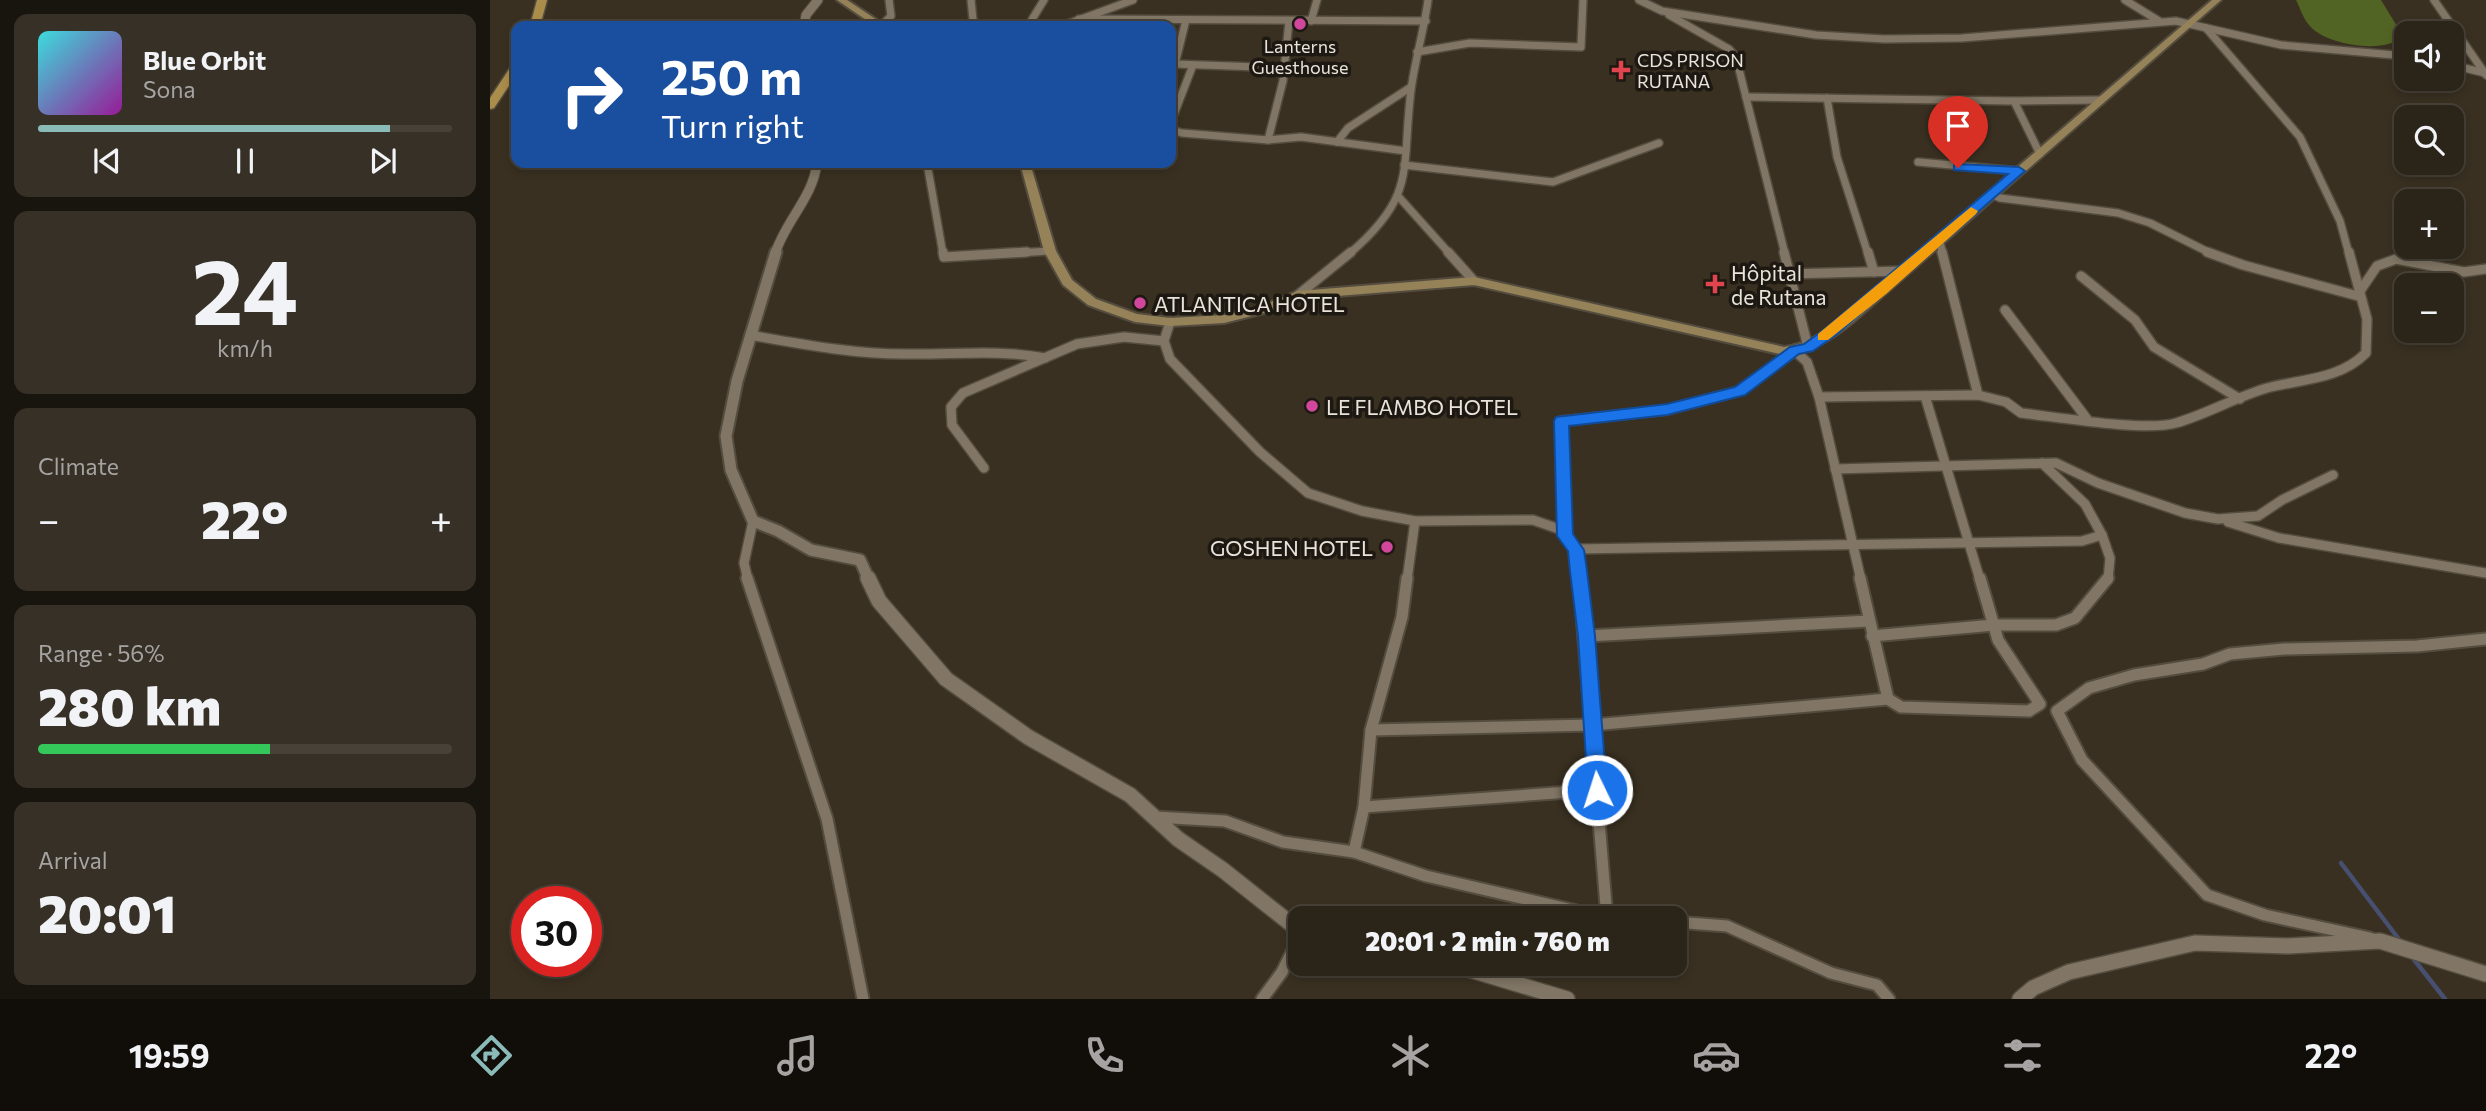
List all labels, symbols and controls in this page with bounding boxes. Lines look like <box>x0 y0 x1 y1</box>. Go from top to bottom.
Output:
marker: Lanterns Guesthouse <box>1292 16 1308 32</box>
map controls <box>2394 21 2464 343</box>
button: sound <box>2394 21 2464 91</box>
place label: Lanterns Guesthouse <box>1251 35 1349 78</box>
text: Blue Orbit <box>143 44 266 75</box>
text: 250 m <box>661 45 802 105</box>
icon: right <box>546 49 637 140</box>
place label: CDS PRISON RUTANA <box>1637 49 1744 92</box>
marker: CDS PRISON RUTANA <box>1611 60 1631 80</box>
text: Sona <box>143 75 195 103</box>
pin <box>1928 96 1988 168</box>
text: Turn right <box>661 105 804 145</box>
button: search <box>2394 105 2464 175</box>
icon: arrive <box>1939 107 1977 145</box>
icon: previous <box>88 142 126 180</box>
icon: pause <box>226 142 264 180</box>
icon: next <box>364 142 402 180</box>
button: + <box>2394 189 2464 259</box>
text: 24 <box>192 232 298 344</box>
place label: Hôpital de Rutana <box>1731 260 1827 309</box>
button: − <box>2394 273 2464 343</box>
marker: Hôpital de Rutana <box>1705 274 1725 294</box>
place label: ATLANTICA HOTEL <box>1154 291 1345 316</box>
marker: ATLANTICA HOTEL <box>1132 295 1148 311</box>
text: km/h <box>217 334 273 362</box>
place label: LE FLAMBO HOTEL <box>1326 394 1518 419</box>
marker: LE FLAMBO HOTEL <box>1304 398 1320 414</box>
text: Climate <box>38 452 119 480</box>
text: 22° <box>201 486 288 550</box>
text: − <box>38 495 60 542</box>
text: + <box>430 495 452 542</box>
place label: GOSHEN HOTEL <box>1210 535 1373 560</box>
marker: GOSHEN HOTEL <box>1379 539 1395 555</box>
text: Range · 56% <box>38 639 165 667</box>
text: 280 km <box>38 673 221 737</box>
position arrow <box>1560 753 1634 827</box>
text: Arrival <box>38 846 108 874</box>
text: 20:01 <box>38 880 176 944</box>
speed limit sign: 30 <box>511 886 602 977</box>
text: 20:01 · 2 min · 760 m <box>1365 925 1610 956</box>
icon: directions <box>467 1031 516 1080</box>
icon: music <box>773 1031 822 1080</box>
icon: phone <box>1080 1031 1129 1080</box>
icon: climate <box>1386 1031 1435 1080</box>
icon: car <box>1692 1031 1741 1080</box>
icon: filters <box>1998 1031 2047 1080</box>
text: 19:59 <box>129 1035 210 1075</box>
text: 22° <box>2305 1035 2357 1075</box>

